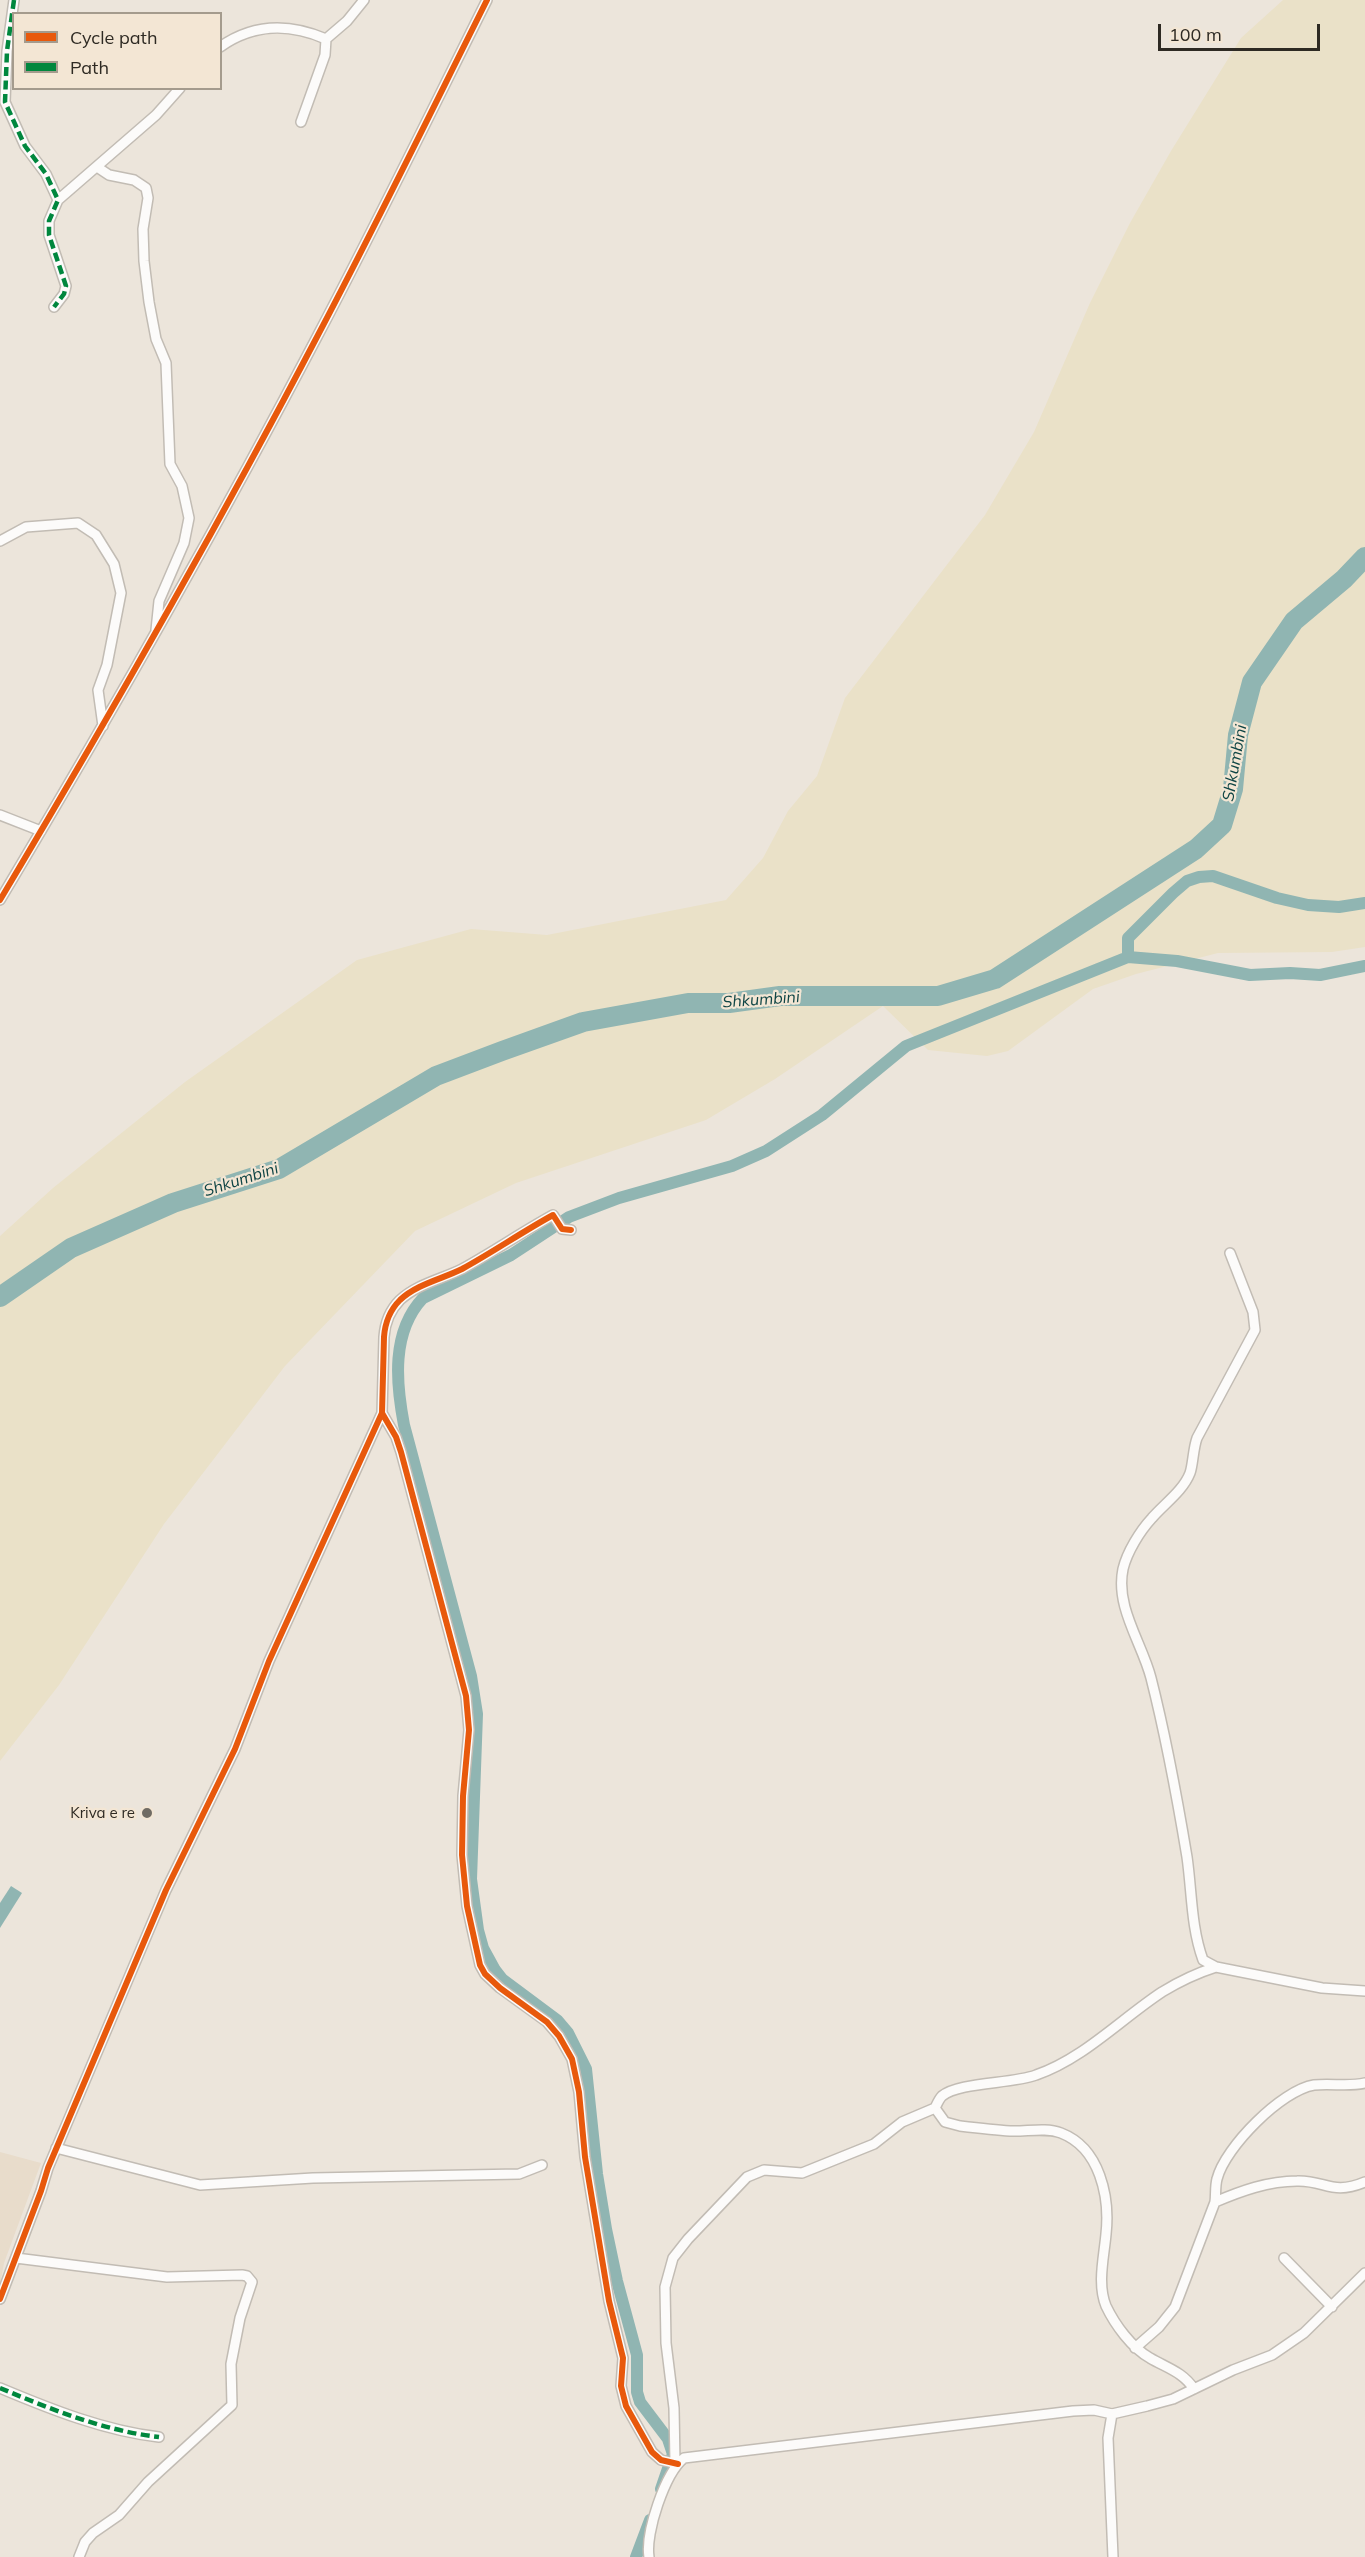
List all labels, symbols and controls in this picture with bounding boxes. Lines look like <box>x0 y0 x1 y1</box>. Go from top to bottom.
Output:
legend <box>12 12 222 90</box>
scale bar <box>1161 12 1323 50</box>
text: 100 m <box>1169 23 1222 46</box>
text: Cycle path <box>70 26 157 49</box>
text: Path <box>70 56 109 79</box>
water label: Shkumbini <box>1219 723 1251 803</box>
water label: Shkumbini <box>722 988 800 1012</box>
water label: Shkumbini <box>201 1159 281 1201</box>
place label: Kriva e re <box>70 1804 135 1822</box>
marker: Kriva e re <box>140 1806 154 1820</box>

